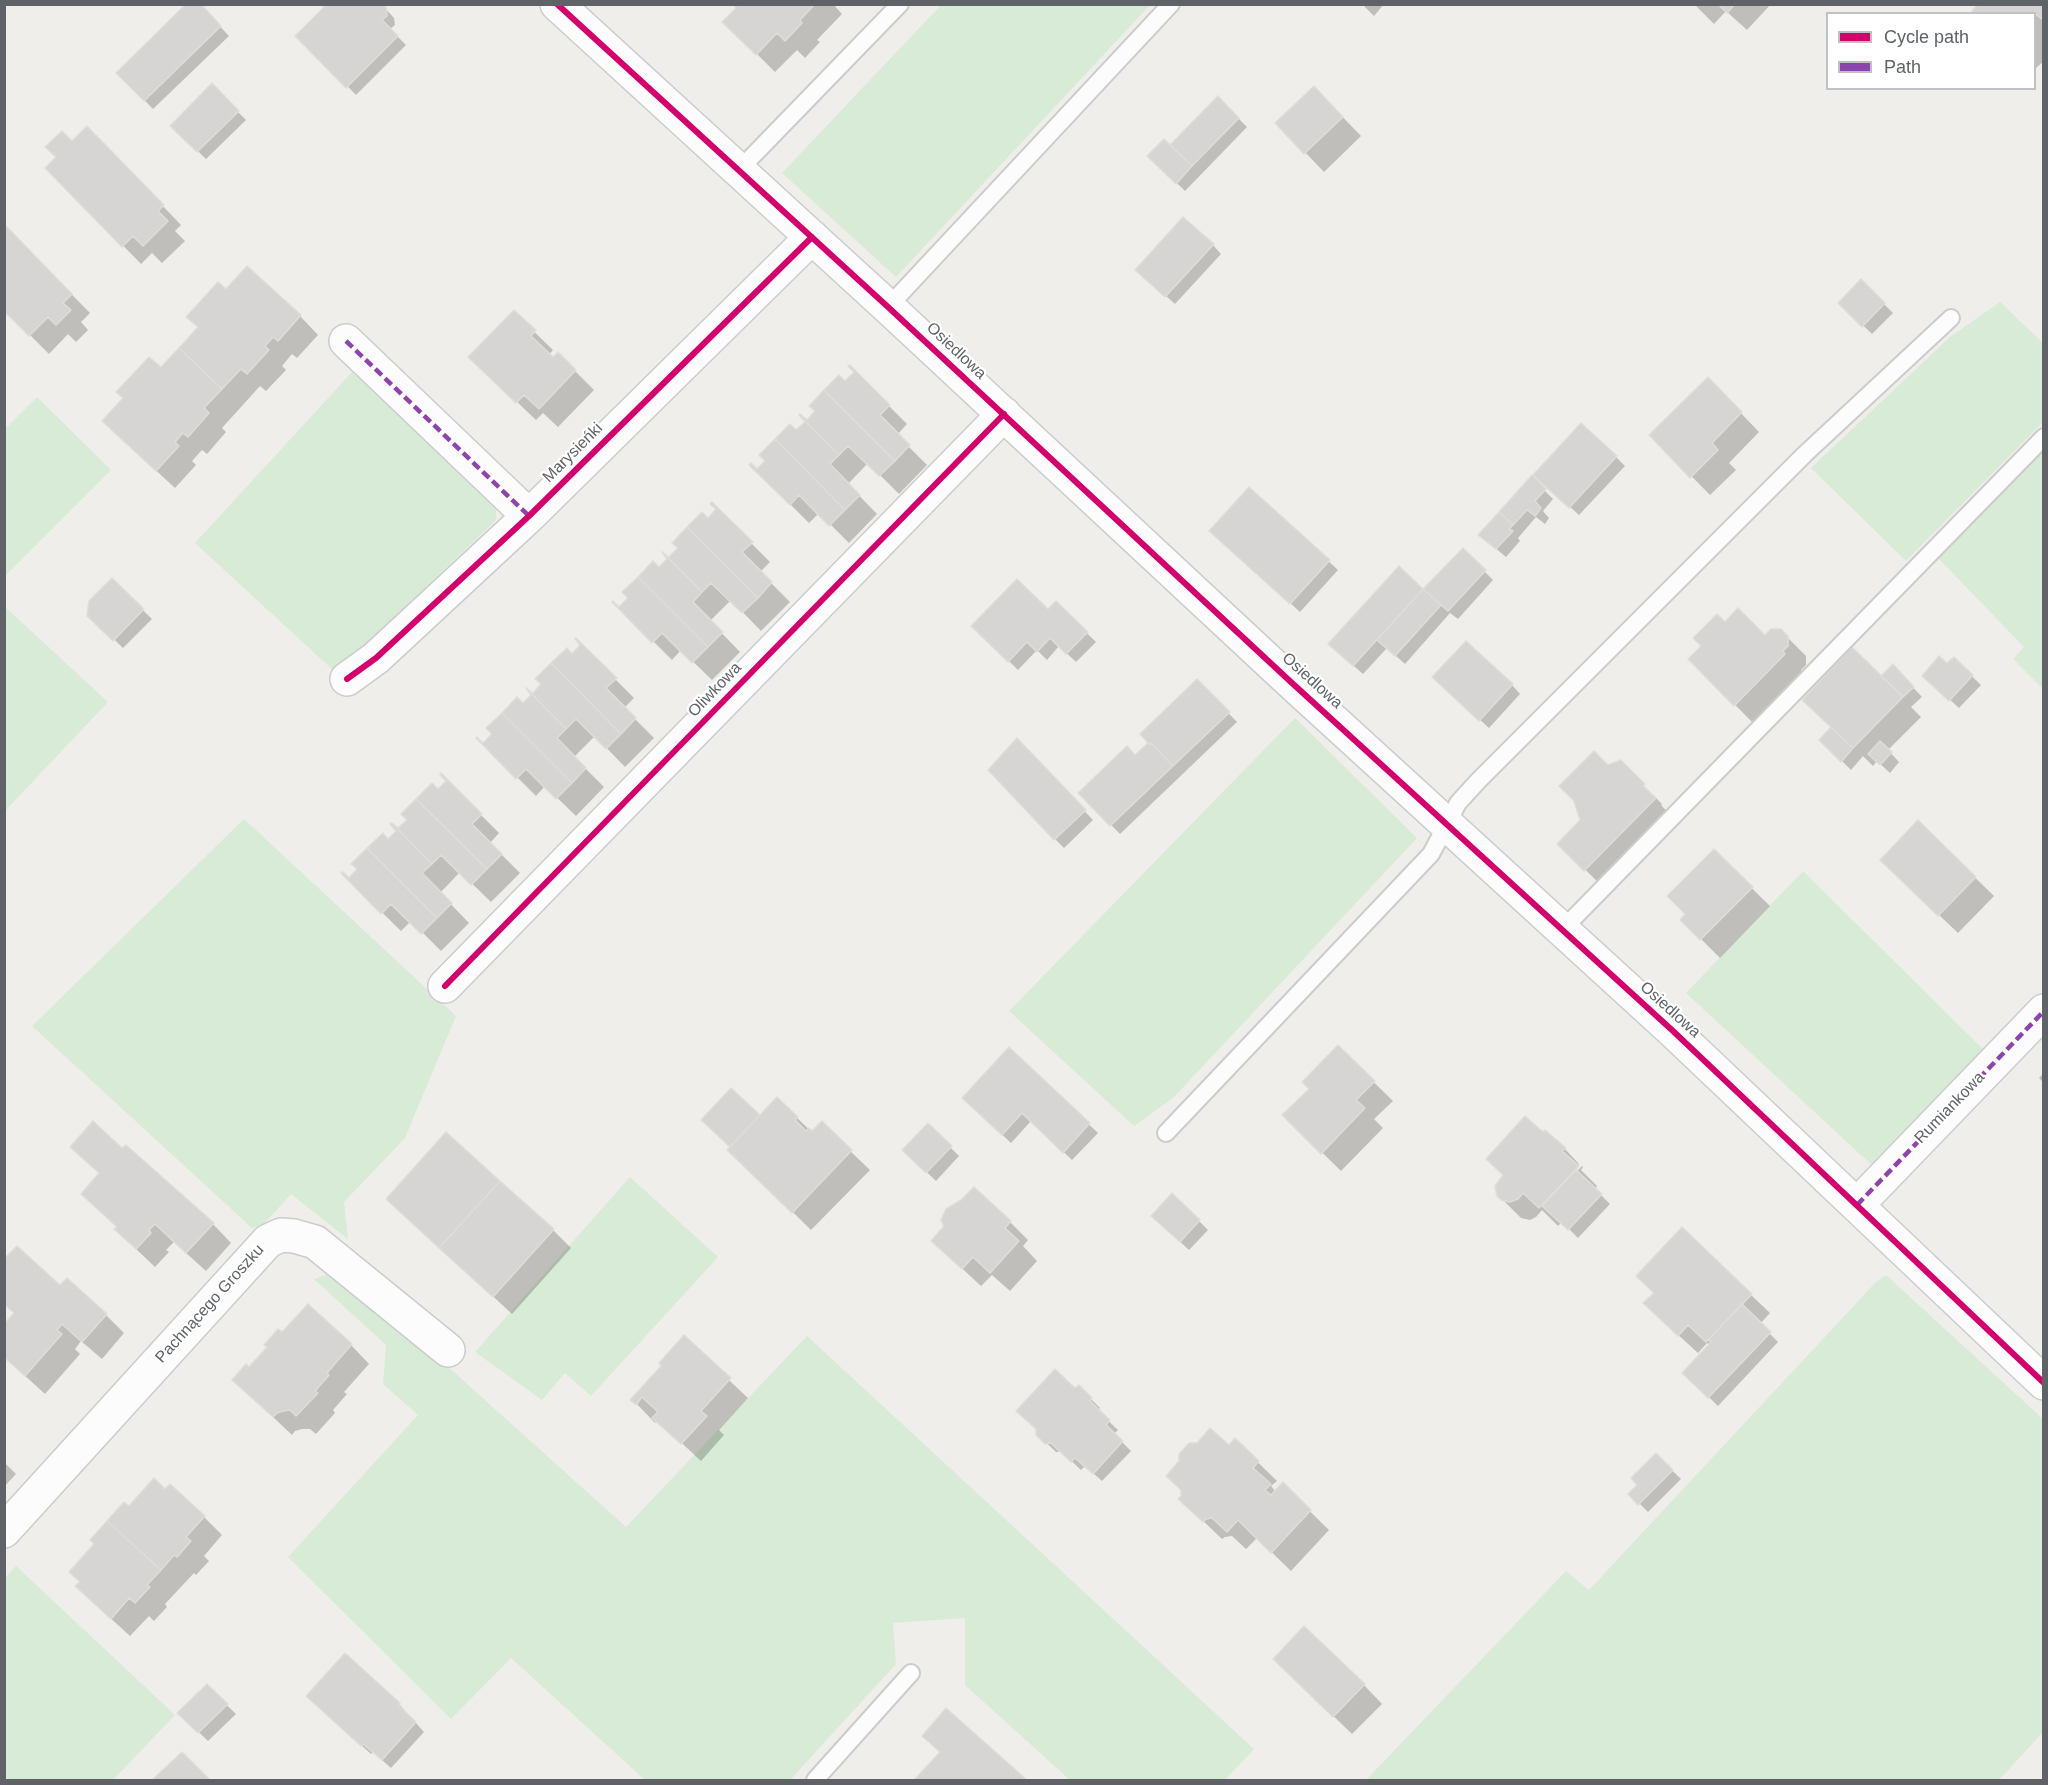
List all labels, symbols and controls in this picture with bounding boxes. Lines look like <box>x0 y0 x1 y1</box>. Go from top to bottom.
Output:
legend <box>1826 12 2036 90</box>
text: Cycle path <box>1884 27 1969 47</box>
text: Path <box>1884 57 1921 77</box>
street label: Osiedlowa <box>922 319 990 383</box>
street label: Marysieńki <box>539 419 607 487</box>
street label: Osiedlowa <box>1278 649 1346 713</box>
street label: Oliwkowa <box>684 659 746 721</box>
street label: Osiedlowa <box>1636 978 1704 1042</box>
street label: Rumiankowa <box>1911 1068 1989 1148</box>
street label: Pachnącego Groszku <box>152 1241 268 1367</box>

